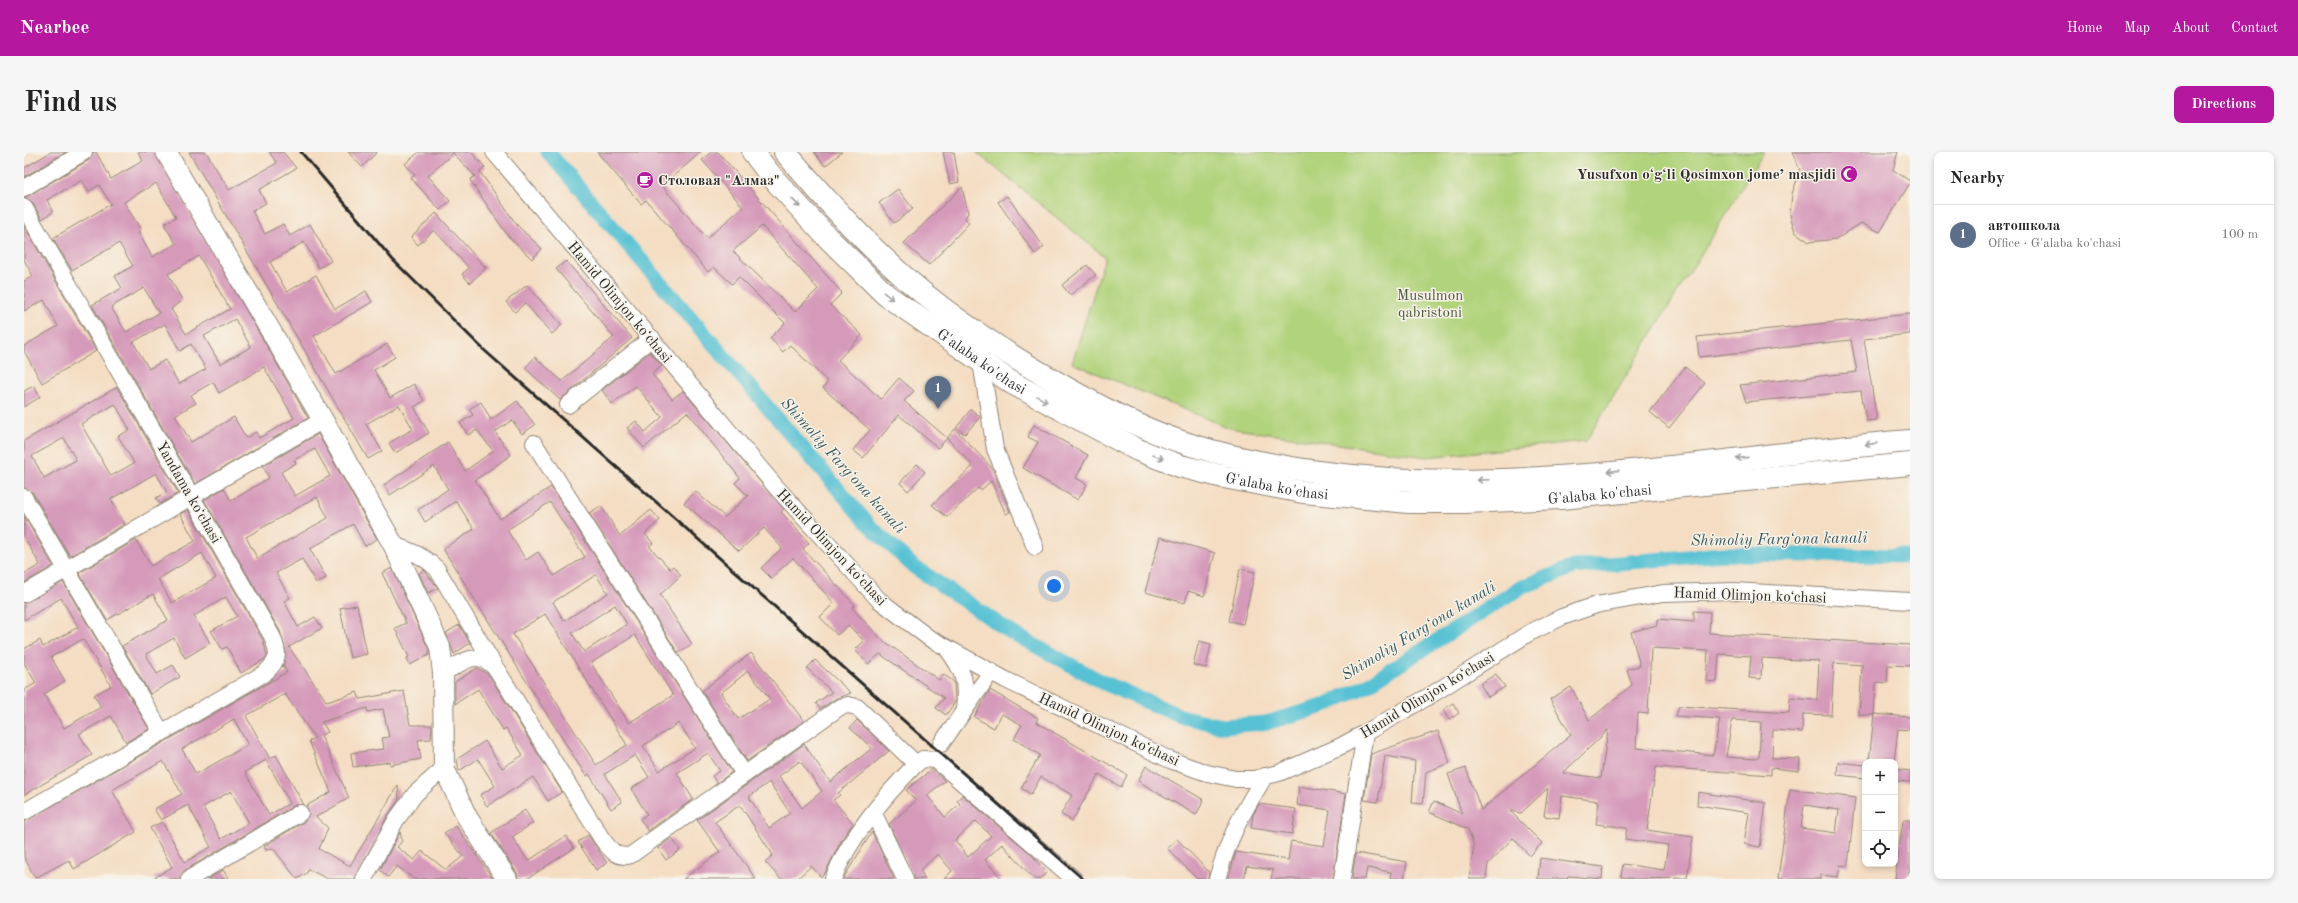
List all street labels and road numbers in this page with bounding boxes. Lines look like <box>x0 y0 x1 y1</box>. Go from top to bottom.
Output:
street label: Hamid Olimjon koʻchasi <box>564 239 674 366</box>
street label: G'alaba ko'chasi <box>934 327 1028 398</box>
street label: Yandama koʻchasi <box>152 439 223 546</box>
street label: G'alaba ko'chasi <box>1224 471 1329 503</box>
street label: G'alaba ko'chasi <box>1547 483 1652 508</box>
street label: Hamid Olimjon koʻchasi <box>773 487 889 609</box>
street label: Hamid Olimjon koʻchasi <box>1673 586 1827 607</box>
street label: Hamid Olimjon koʻchasi <box>1358 650 1497 742</box>
street label: Hamid Olimjon koʻchasi <box>1036 691 1181 770</box>

